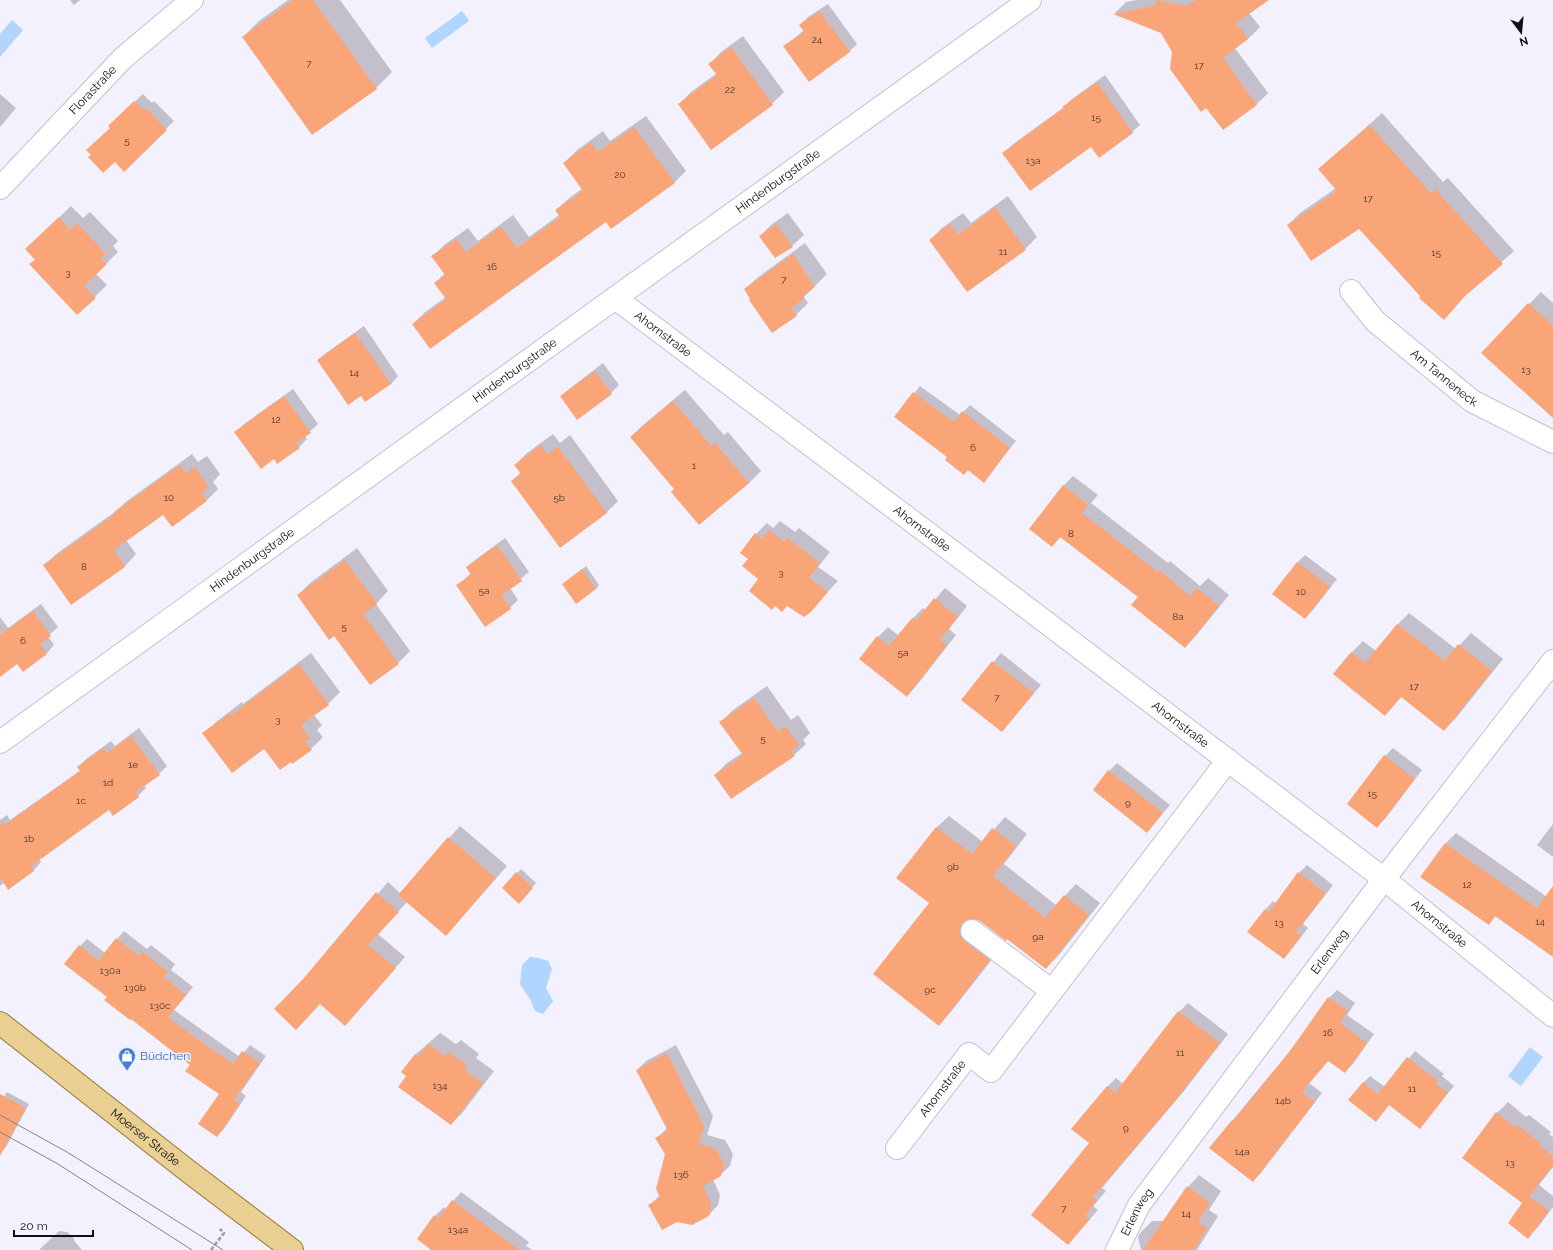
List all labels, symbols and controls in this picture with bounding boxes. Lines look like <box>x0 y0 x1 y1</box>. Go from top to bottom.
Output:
north arrow <box>1501 12 1541 52</box>
house number: 24 <box>812 34 823 45</box>
text: N <box>1518 34 1529 49</box>
house number: 7 <box>306 58 312 69</box>
house number: 17 <box>1194 60 1204 71</box>
street label: Florastraße <box>66 62 119 117</box>
house number: 22 <box>725 84 735 95</box>
house number: 15 <box>1091 112 1101 123</box>
house number: 5 <box>124 135 130 146</box>
street label: Hindenburgstraße <box>733 146 823 216</box>
house number: 13a <box>1025 155 1041 166</box>
house number: 20 <box>614 169 626 180</box>
house number: 17 <box>1363 193 1373 204</box>
house number: 11 <box>999 246 1008 257</box>
house number: 15 <box>1431 247 1441 258</box>
house number: 16 <box>487 261 497 272</box>
house number: 3 <box>65 267 71 278</box>
house number: 7 <box>781 274 787 285</box>
street label: Ahornstraße <box>632 308 694 360</box>
street label: Hindenburgstraße <box>470 335 560 405</box>
street label: Am Tanneneck <box>1408 346 1480 410</box>
house number: 13 <box>1521 364 1531 375</box>
house number: 14 <box>349 367 359 378</box>
house number: 12 <box>271 414 281 425</box>
house number: 6 <box>970 442 976 453</box>
house number: 1 <box>692 460 697 471</box>
house number: 10 <box>164 492 174 503</box>
house number: 5b <box>553 492 565 503</box>
street label: Ahornstraße <box>891 503 953 555</box>
street label: Hindenburgstraße <box>207 525 297 595</box>
house number: 8 <box>1068 528 1074 539</box>
house number: 8 <box>81 561 87 572</box>
house number: 3 <box>778 567 784 578</box>
house number: 5a <box>479 585 489 596</box>
house number: 10 <box>1296 586 1306 597</box>
house number: 8a <box>1172 611 1184 622</box>
house number: 5 <box>341 621 347 632</box>
house number: 6 <box>20 635 26 646</box>
house number: 5a <box>898 647 908 658</box>
house number: 17 <box>1409 681 1419 692</box>
house number: 7 <box>994 692 1000 703</box>
street label: Ahornstraße <box>1149 698 1211 750</box>
house number: 3 <box>275 714 281 725</box>
house number: 5 <box>760 733 766 744</box>
house number: 1e <box>128 759 138 770</box>
house number: 1d <box>103 777 113 788</box>
house number: 15 <box>1367 788 1377 799</box>
house number: 1c <box>76 795 86 806</box>
house number: 9 <box>1125 797 1131 808</box>
house number: 1b <box>24 833 34 844</box>
house number: 9b <box>947 861 959 872</box>
house number: 12 <box>1462 879 1472 890</box>
street label: Ahornstraße <box>1409 897 1470 951</box>
house number: 14 <box>1535 916 1545 927</box>
house number: 13 <box>1274 917 1284 928</box>
street label: Erlenweg <box>1308 926 1351 977</box>
house number: 9a <box>1032 931 1044 942</box>
house number: 130a <box>99 965 121 976</box>
house number: 130b <box>124 982 146 993</box>
house number: 9c <box>924 984 936 995</box>
house number: 130c <box>149 1000 171 1011</box>
house number: 16 <box>1323 1027 1333 1038</box>
shop icon: Büdchen <box>117 1046 137 1071</box>
house number: 11 <box>1176 1047 1185 1058</box>
place label: Büdchen <box>140 1049 190 1063</box>
street label: Ahornstraße <box>916 1057 969 1120</box>
house number: 134 <box>432 1080 448 1091</box>
house number: 11 <box>1408 1083 1417 1094</box>
house number: 14b <box>1275 1095 1291 1106</box>
street label: Moerser Straße <box>108 1106 183 1169</box>
house number: 9 <box>1123 1122 1129 1133</box>
house number: 14a <box>1234 1146 1250 1157</box>
house number: 13 <box>1505 1157 1515 1168</box>
house number: 136 <box>673 1169 689 1180</box>
street label: Erlenweg <box>1118 1185 1156 1238</box>
house number: 7 <box>1061 1203 1067 1214</box>
house number: 14 <box>1181 1208 1191 1219</box>
scale bar <box>14 1212 93 1238</box>
text: 20 m <box>20 1219 48 1233</box>
house number: 134a <box>448 1224 468 1235</box>

